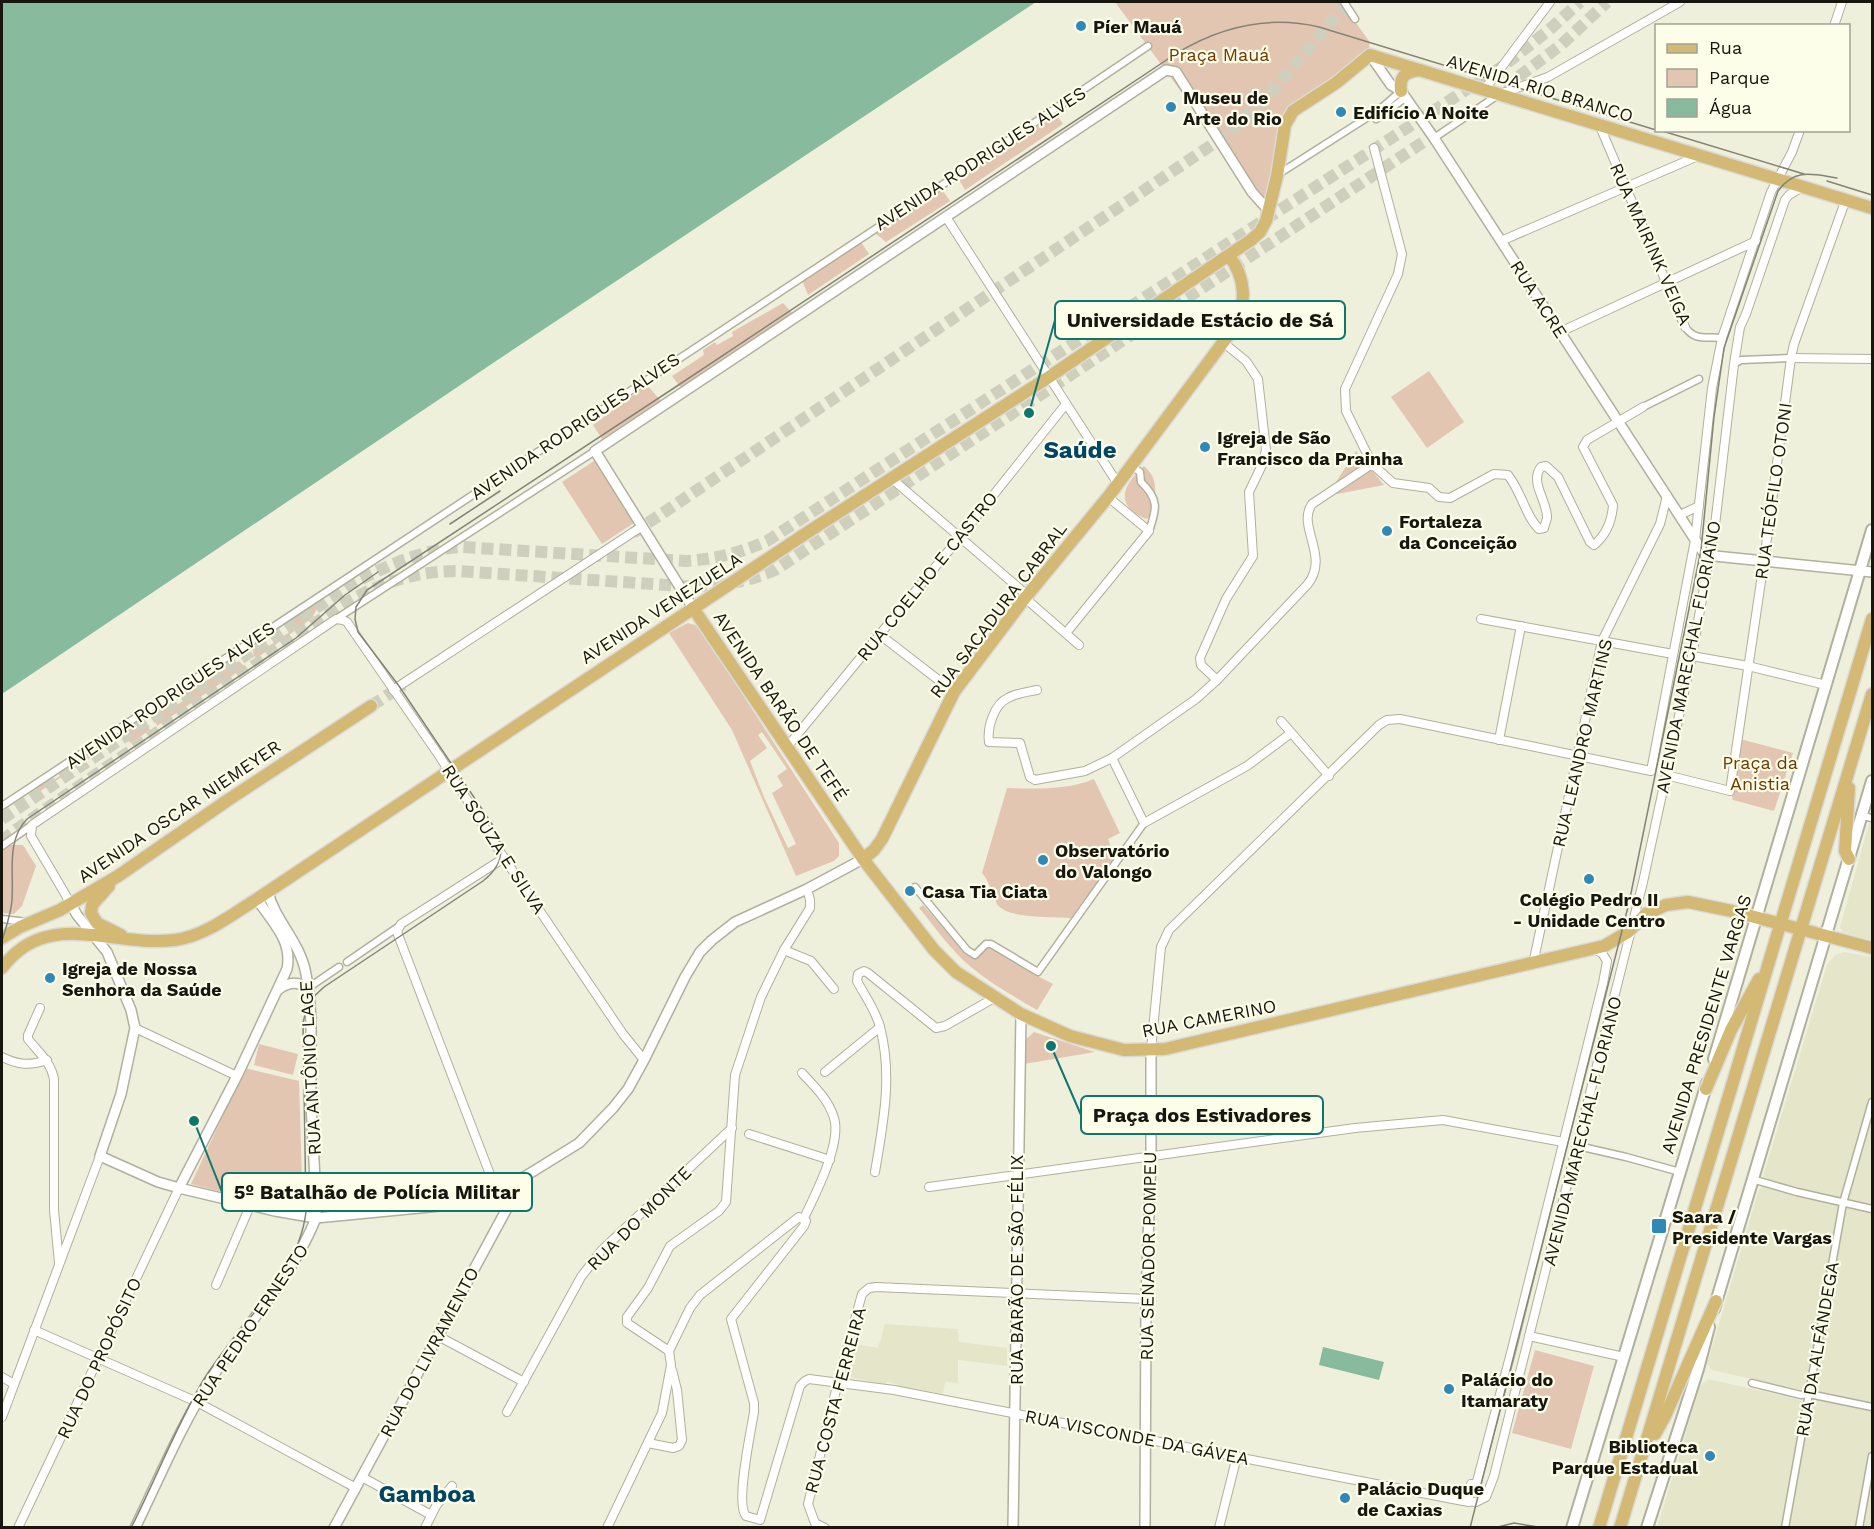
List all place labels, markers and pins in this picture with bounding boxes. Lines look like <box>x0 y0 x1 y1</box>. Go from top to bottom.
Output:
place label: Píer Mauá <box>1093 16 1182 37</box>
marker: Píer Mauá <box>1074 19 1088 33</box>
place label: Museu de Arte do Rio <box>1183 87 1282 129</box>
marker: Museu de Arte do Rio <box>1164 100 1178 114</box>
place label: Edifício A Noite <box>1353 102 1489 123</box>
marker: Edifício A Noite <box>1334 105 1348 119</box>
callout: Universidade Estácio de Sá <box>1055 301 1345 339</box>
place label: Igreja de São Francisco da Prainha <box>1217 427 1403 469</box>
marker: Igreja de São Francisco da Prainha <box>1198 440 1212 454</box>
place label: Fortaleza da Conceição <box>1399 511 1517 553</box>
marker: Fortaleza da Conceição <box>1380 524 1394 538</box>
place label: Observatório do Valongo <box>1055 840 1170 882</box>
marker: Observatório do Valongo <box>1036 853 1050 867</box>
marker: Colégio Pedro II - Unidade Centro <box>1582 872 1596 886</box>
place label: Casa Tia Ciata <box>922 881 1048 902</box>
marker: Casa Tia Ciata <box>903 884 917 898</box>
place label: Colégio Pedro II - Unidade Centro <box>1513 889 1665 931</box>
place label: Igreja de Nossa Senhora da Saúde <box>62 958 222 1000</box>
marker: Igreja de Nossa Senhora da Saúde <box>43 971 57 985</box>
callout: Praça dos Estivadores <box>1081 1096 1323 1134</box>
callout: 5º Batalhão de Polícia Militar <box>222 1173 532 1211</box>
place label: Saara / Presidente Vargas <box>1672 1206 1832 1248</box>
marker: Saara / Presidente Vargas <box>1650 1217 1668 1235</box>
place label: Palácio do Itamaraty <box>1461 1369 1553 1411</box>
marker: Palácio do Itamaraty <box>1442 1382 1456 1396</box>
place label: Biblioteca Parque Estadual <box>1552 1436 1699 1478</box>
marker: Biblioteca Parque Estadual <box>1703 1449 1717 1463</box>
place label: Palácio Duque de Caxias <box>1357 1478 1484 1520</box>
marker: Palácio Duque de Caxias <box>1338 1491 1352 1505</box>

